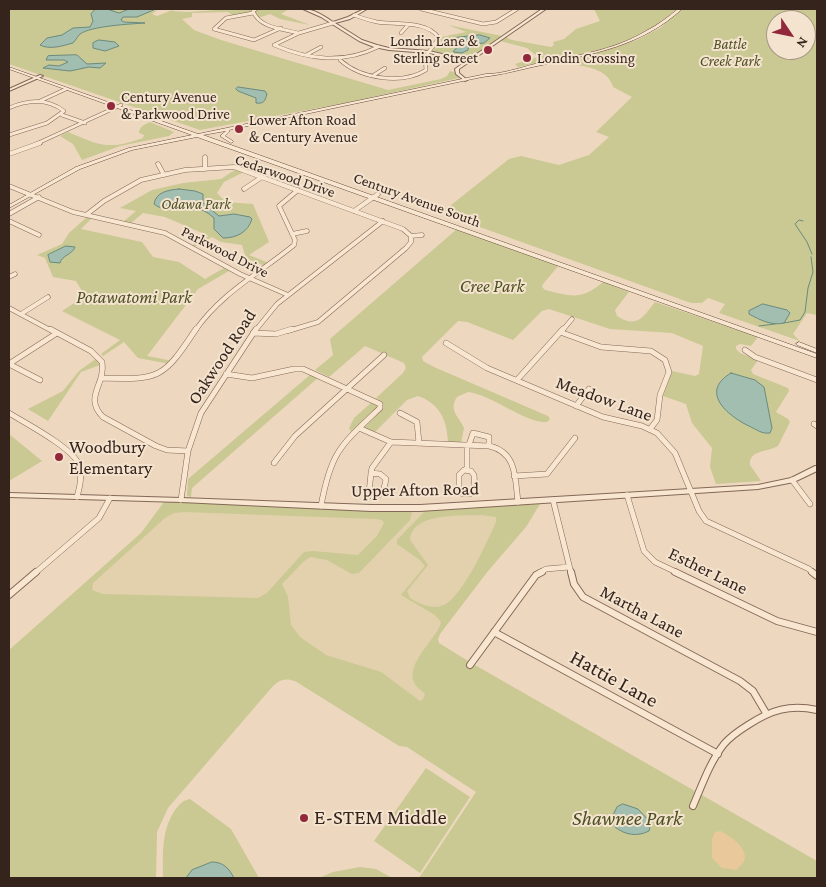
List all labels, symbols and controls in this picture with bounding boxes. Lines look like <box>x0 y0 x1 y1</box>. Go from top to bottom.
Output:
north arrow <box>766 10 816 60</box>
place label: Londin Lane & Sterling Street <box>390 32 478 67</box>
text: N <box>793 34 812 51</box>
park label: Battle Creek Park <box>700 35 760 70</box>
marker: Londin Lane & Sterling Street <box>482 44 494 56</box>
place label: Londin Crossing <box>537 49 635 67</box>
marker: Londin Crossing <box>521 52 533 64</box>
place label: Century Avenue & Parkwood Drive <box>121 88 230 123</box>
marker: Century Avenue & Parkwood Drive <box>105 100 117 112</box>
place label: Lower Afton Road & Century Avenue <box>249 111 358 146</box>
marker: Lower Afton Road & Century Avenue <box>233 123 245 135</box>
street label: Cedarwood Drive <box>233 150 337 202</box>
street label: Century Avenue South <box>351 169 483 231</box>
park label: Odawa Park <box>161 195 231 213</box>
street label: Parkwood Drive <box>178 222 272 282</box>
park label: Cree Park <box>460 275 524 297</box>
park label: Potawatomi Park <box>76 286 192 308</box>
street label: Oakwood Road <box>183 305 261 409</box>
street label: Meadow Lane <box>553 372 655 426</box>
place label: Woodbury Elementary <box>69 436 152 478</box>
marker: Woodbury Elementary <box>53 451 65 463</box>
street label: Upper Afton Road <box>351 478 479 502</box>
street label: Esther Lane <box>665 543 751 599</box>
street label: Martha Lane <box>596 581 688 643</box>
street label: Hattie Lane <box>566 645 662 713</box>
place label: E-STEM Middle <box>314 805 447 831</box>
park label: Shawnee Park <box>572 806 682 832</box>
marker: E-STEM Middle <box>298 812 310 824</box>

